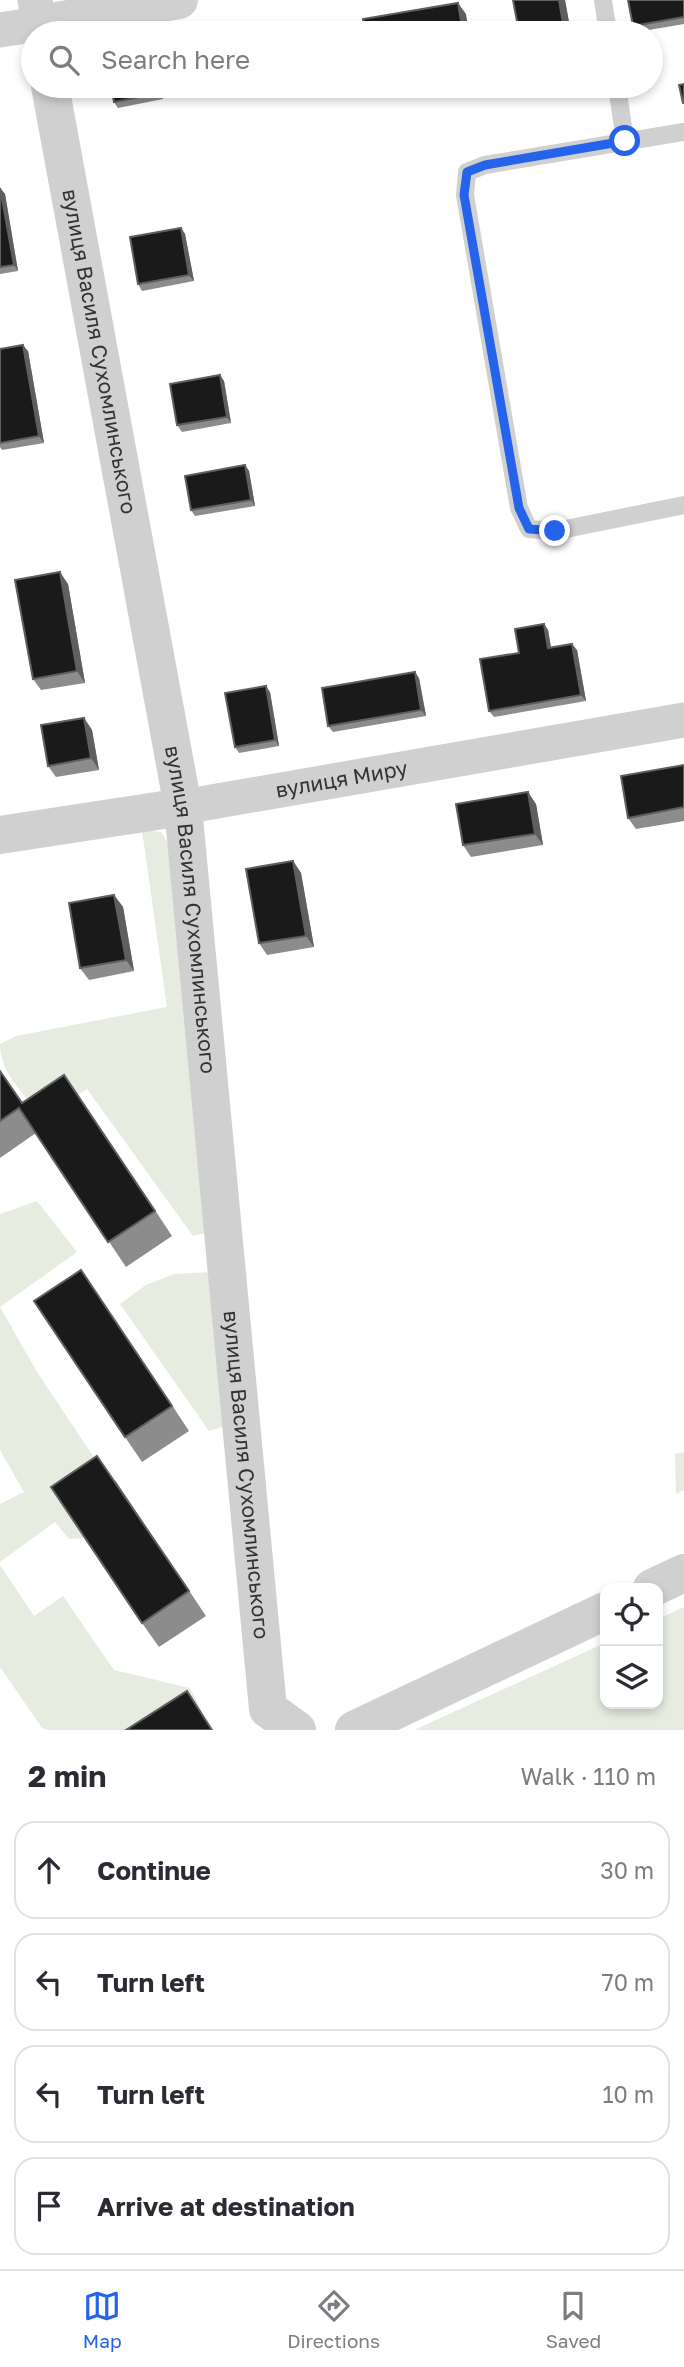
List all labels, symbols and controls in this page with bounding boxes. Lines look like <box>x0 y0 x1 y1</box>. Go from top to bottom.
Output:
search box <box>21 21 663 98</box>
icon: search <box>45 41 83 79</box>
text: Search here <box>101 44 250 75</box>
route start <box>609 125 640 156</box>
street label: вулиця Василя Сухомлинського <box>57 187 143 516</box>
route end <box>539 515 570 546</box>
street label: вулиця Василя Сухомлинського <box>160 743 222 1075</box>
street label: вулиця Миру <box>273 754 410 803</box>
street label: вулиця Василя Сухомлинського <box>219 1309 275 1640</box>
map controls <box>600 1583 663 1709</box>
button: locate <box>600 1583 663 1646</box>
button: layers <box>600 1646 663 1709</box>
text: 2 min <box>28 1758 106 1794</box>
text: Walk · 110 m <box>520 1762 656 1790</box>
icon: ahead <box>30 1851 68 1889</box>
text: Continue <box>97 1855 211 1886</box>
text: 30 m <box>600 1856 654 1884</box>
icon: left <box>30 1963 68 2001</box>
text: Turn left <box>97 1967 205 1998</box>
text: 70 m <box>601 1968 654 1996</box>
icon: left <box>30 2075 68 2113</box>
text: Turn left <box>97 2079 205 2110</box>
text: 10 m <box>602 2080 654 2108</box>
icon: arrive <box>30 2187 68 2225</box>
text: Arrive at destination <box>97 2191 355 2222</box>
tab: Map <box>83 2287 122 2352</box>
tab: Directions <box>287 2287 380 2352</box>
tab: Saved <box>546 2287 601 2352</box>

